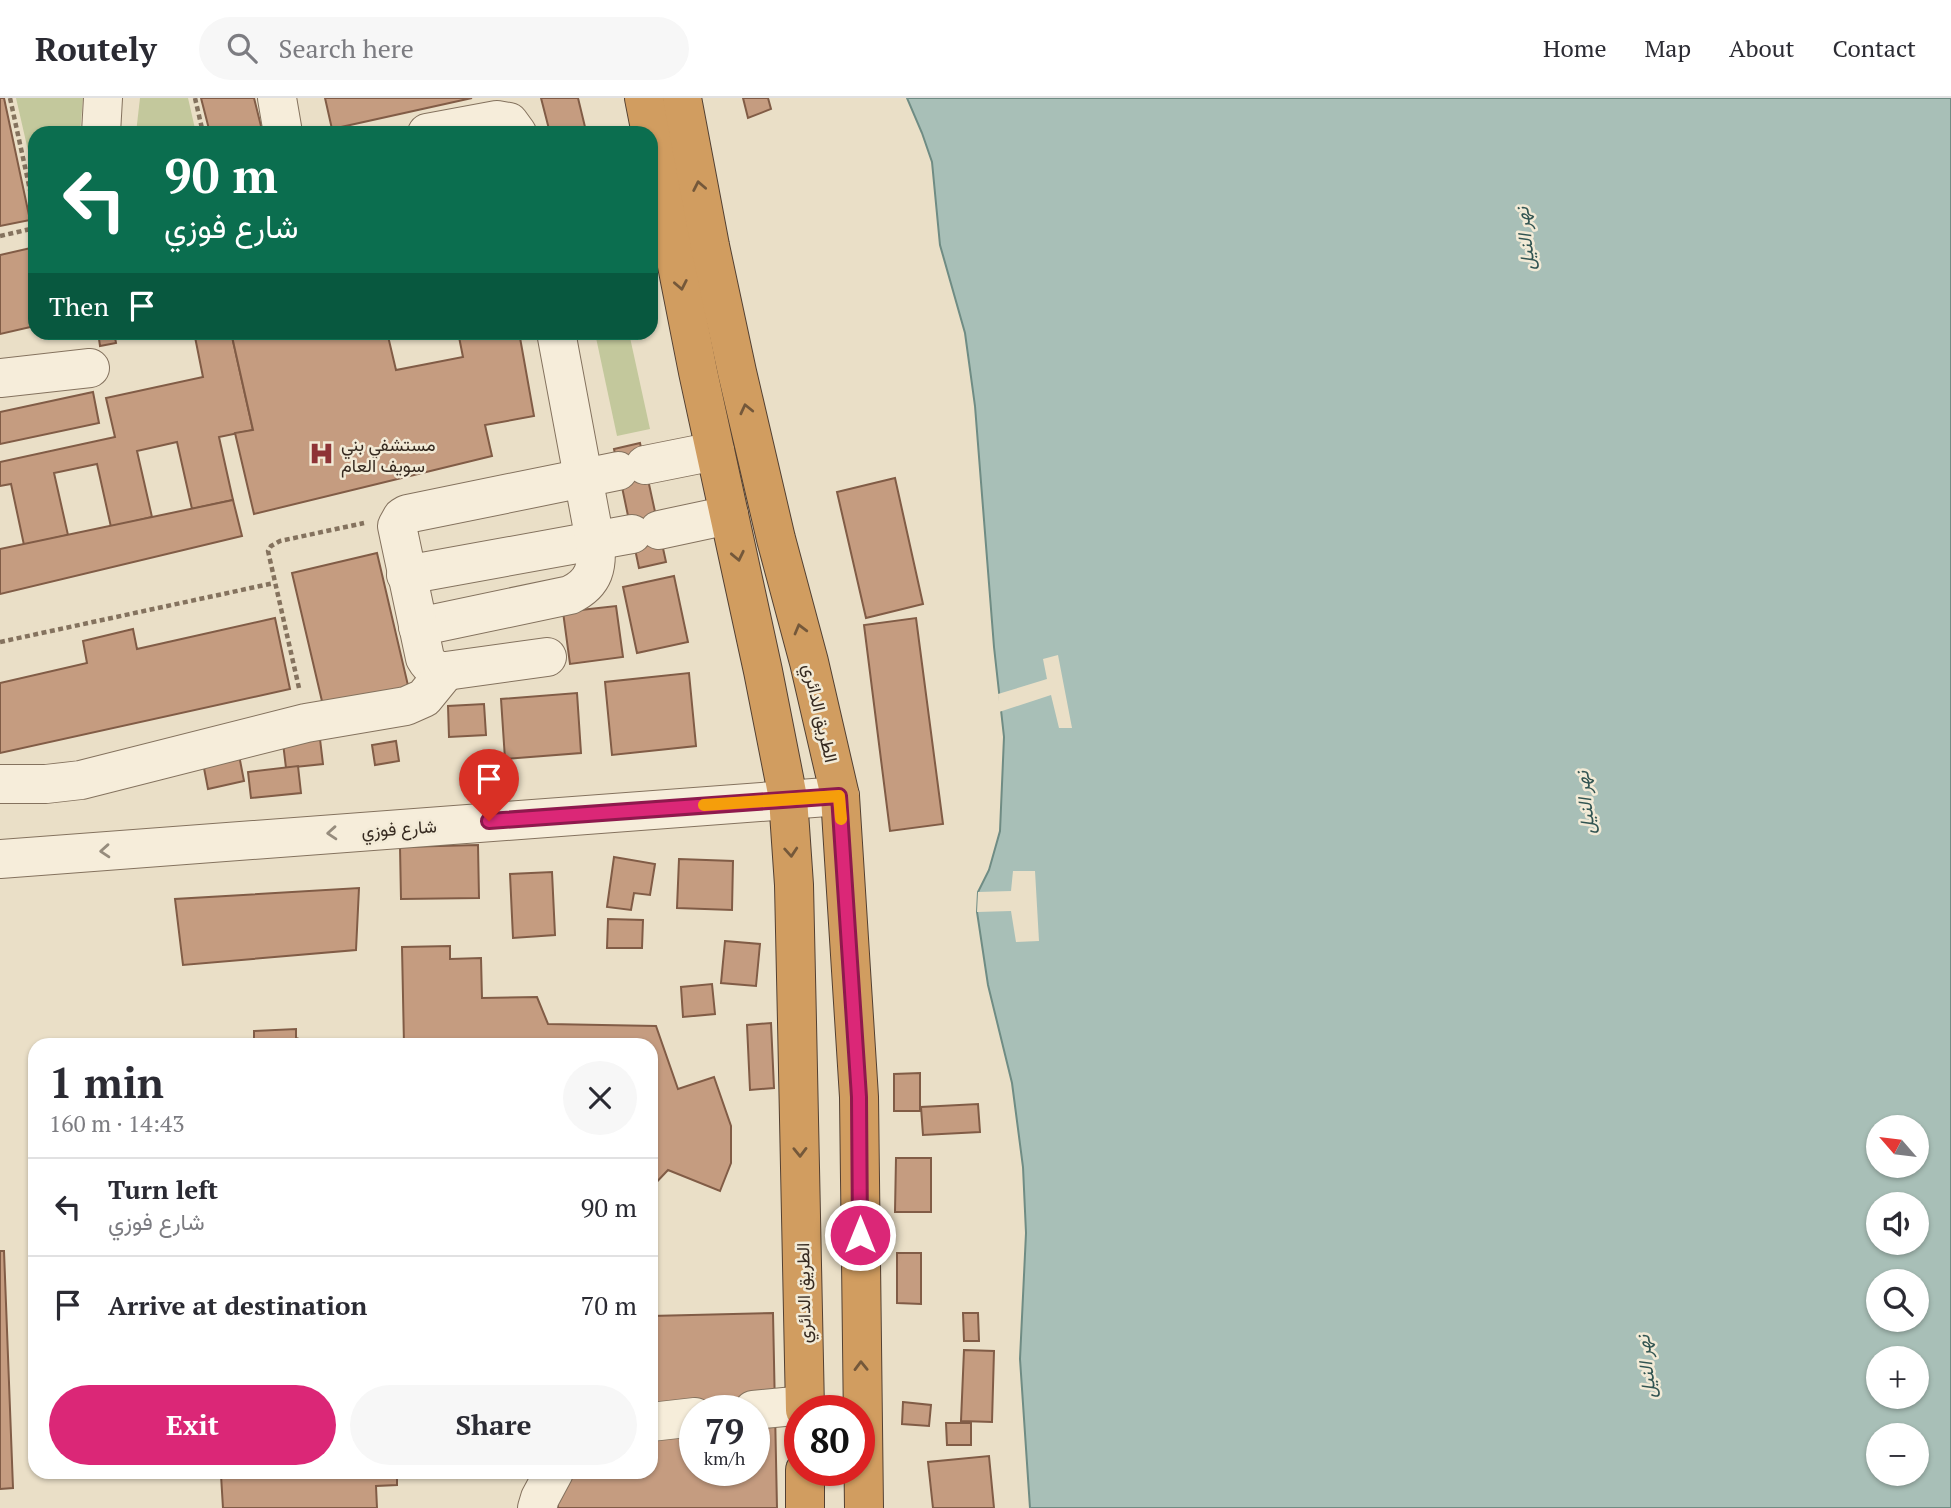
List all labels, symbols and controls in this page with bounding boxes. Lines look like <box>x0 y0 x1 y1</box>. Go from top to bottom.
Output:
search box <box>199 17 689 80</box>
text: Routely <box>35 27 157 70</box>
icon: search <box>223 29 261 67</box>
text: Search here <box>279 31 414 65</box>
text: Home <box>1543 32 1607 64</box>
text: Map <box>1645 32 1691 64</box>
text: About <box>1729 32 1795 64</box>
text: Contact <box>1833 32 1916 64</box>
text: 90 m <box>164 142 278 207</box>
icon: left <box>49 154 140 245</box>
one-way arrow <box>692 180 707 192</box>
text: شارع فوزي <box>164 205 299 247</box>
water label: نهر النيل <box>1508 205 1540 272</box>
one-way arrow <box>673 279 688 291</box>
icon: arrive <box>123 287 161 325</box>
text: Then <box>49 289 109 323</box>
one-way arrow <box>739 403 754 415</box>
place label: مستشفي بني سويف العام <box>341 432 436 478</box>
hospital icon: مستشفي بني سويف العام <box>307 440 335 468</box>
one-way arrow <box>730 550 745 562</box>
one-way arrow <box>794 624 809 636</box>
street label: الطريق الدائري <box>794 661 844 766</box>
pin <box>459 749 519 821</box>
icon: arrive <box>470 760 508 798</box>
water label: نهر النيل <box>1568 769 1600 836</box>
street label: شارع فوزي <box>360 813 438 847</box>
one-way arrow <box>326 825 337 840</box>
one-way arrow <box>99 843 110 858</box>
one-way arrow <box>783 846 798 857</box>
text: 1 min <box>49 1054 164 1110</box>
button: close <box>563 1061 637 1135</box>
text: 160 m · 14:43 <box>49 1108 184 1139</box>
north arrow <box>1866 1115 1928 1178</box>
map controls <box>1866 1115 1929 1486</box>
one-way arrow <box>792 1148 808 1158</box>
text: Turn left <box>108 1172 218 1206</box>
icon: left <box>49 1188 87 1226</box>
text: 90 m <box>581 1190 637 1224</box>
button: sound <box>1866 1192 1929 1255</box>
position arrow <box>823 1198 897 1272</box>
text: شارع فوزي <box>108 1206 205 1237</box>
street label: الطريق الدائري <box>790 1242 820 1344</box>
button: search <box>1866 1269 1929 1332</box>
icon: arrive <box>49 1286 87 1324</box>
text: Arrive at destination <box>108 1288 367 1322</box>
text: 70 m <box>581 1288 637 1322</box>
water label: نهر النيل <box>1629 1333 1661 1400</box>
button: + <box>1866 1346 1929 1409</box>
one-way arrow <box>853 1361 869 1371</box>
button: Exit <box>49 1385 336 1465</box>
button: Share <box>350 1385 637 1465</box>
speed limit sign: 80 <box>784 1395 875 1486</box>
text: 79 <box>705 1408 744 1454</box>
button: − <box>1866 1423 1929 1486</box>
text: km/h <box>704 1446 745 1470</box>

